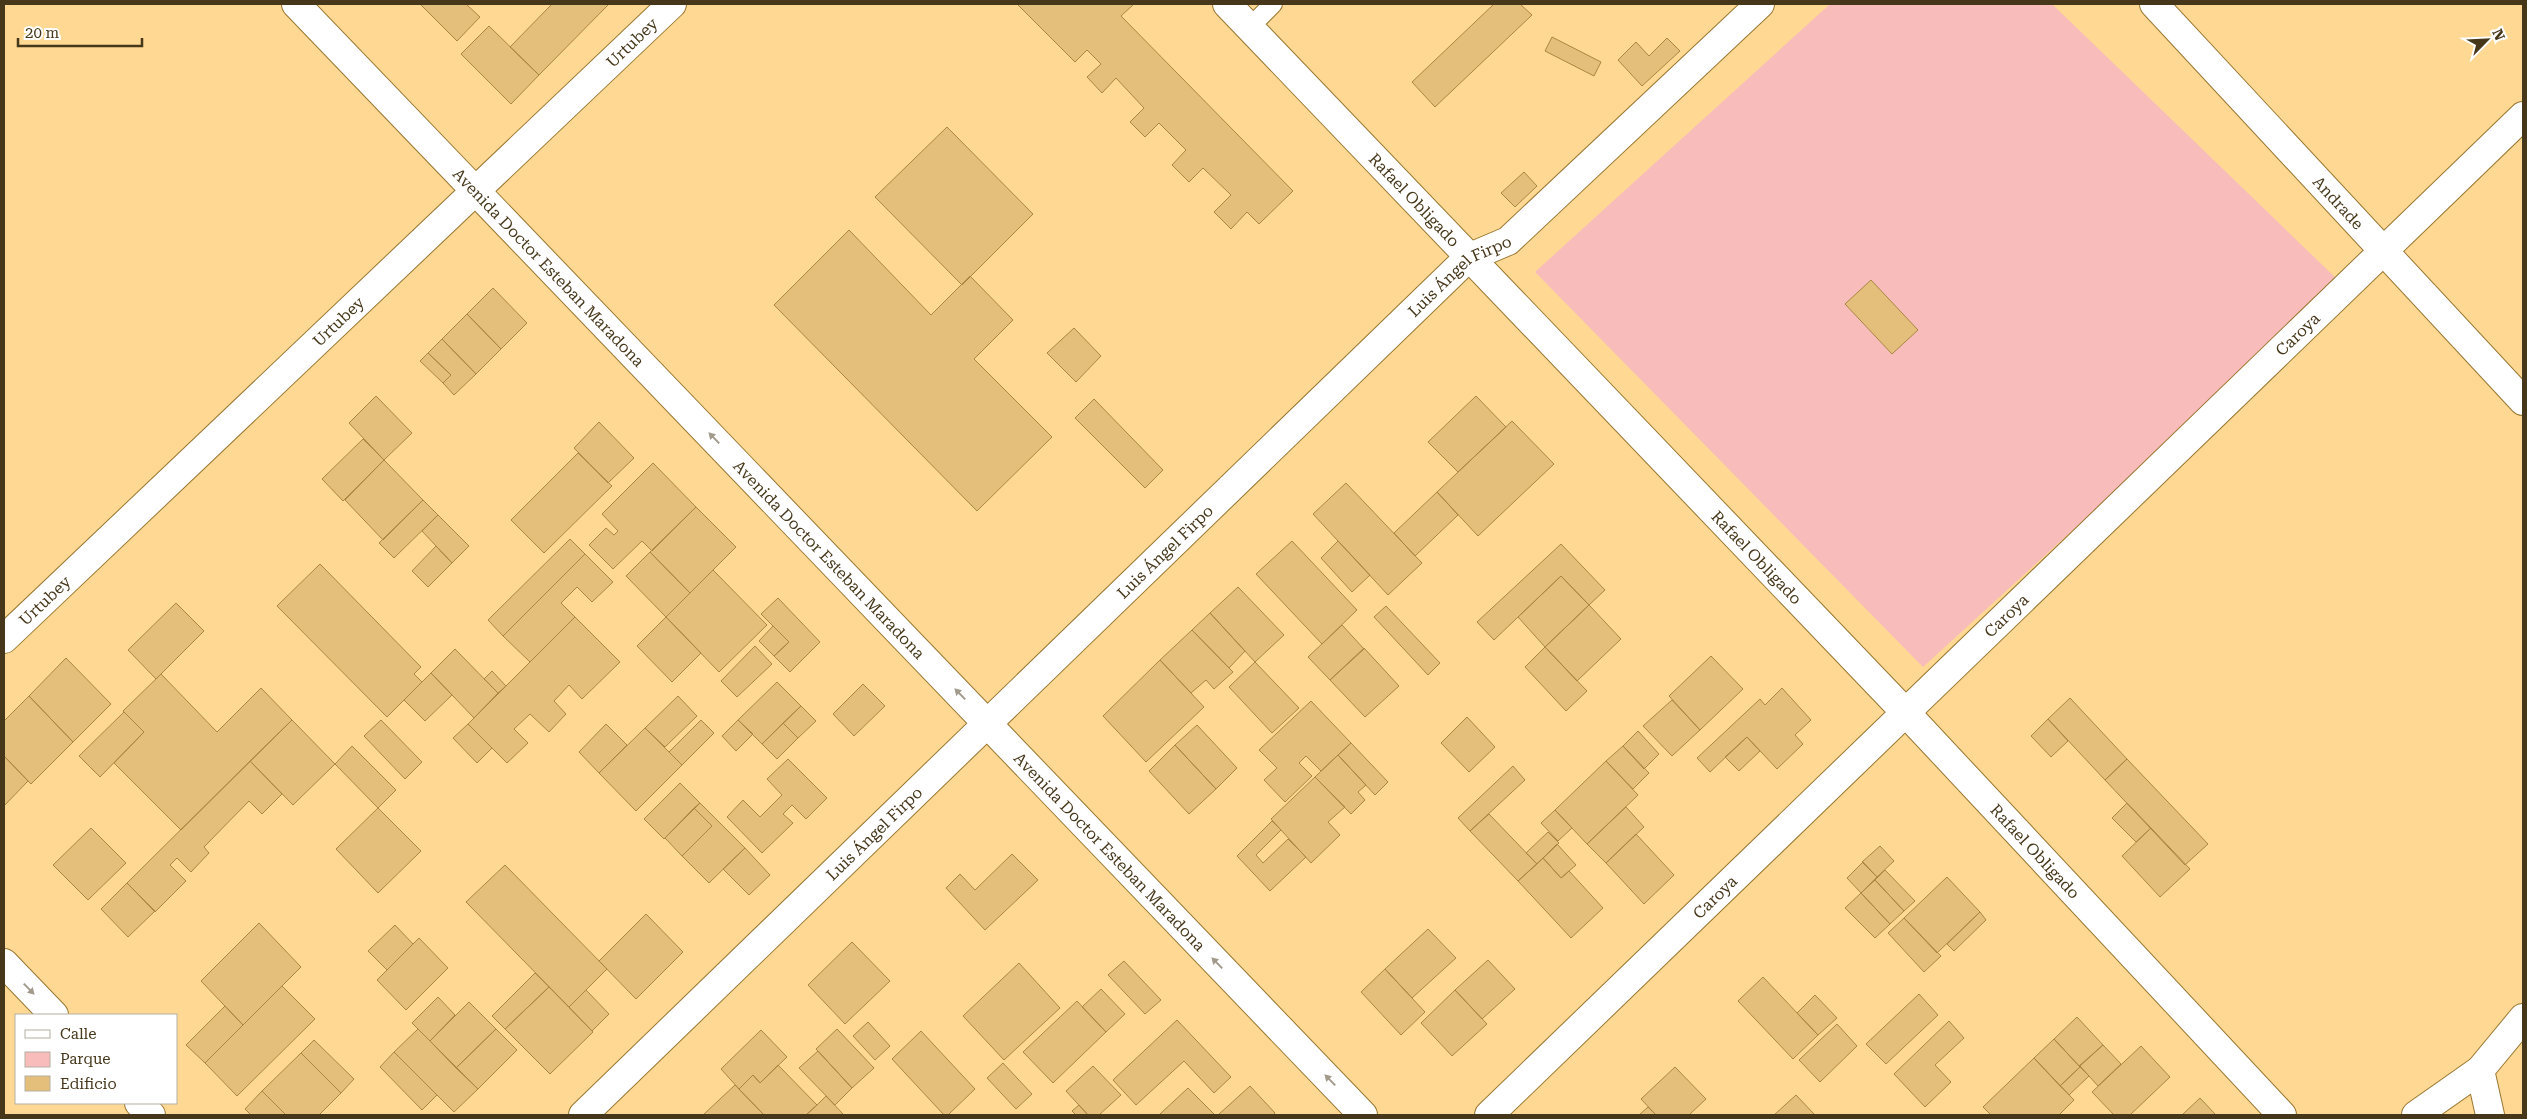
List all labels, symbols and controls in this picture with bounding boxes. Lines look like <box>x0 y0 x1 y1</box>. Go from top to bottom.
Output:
street label: Urtubey <box>602 14 662 72</box>
scale bar <box>18 15 141 47</box>
north arrow <box>2462 15 2512 65</box>
text: 20 m <box>25 24 60 42</box>
text: N <box>2489 27 2508 43</box>
street label: Rafael Obligado <box>1365 149 1463 251</box>
street label: Avenida Doctor Esteban Maradona <box>449 164 648 371</box>
street label: Andrade <box>2309 172 2368 234</box>
street label: Luis Ángel Firpo <box>1404 232 1515 321</box>
street label: Urtubey <box>309 293 368 351</box>
street label: Caroya <box>2272 309 2324 360</box>
one-way arrow <box>708 432 720 444</box>
street label: Avenida Doctor Esteban Maradona <box>729 456 929 663</box>
street label: Luis Ángel Firpo <box>1113 501 1217 603</box>
street label: Rafael Obligado <box>1707 507 1806 608</box>
street label: Urtubey <box>15 572 75 630</box>
street label: Caroya <box>1980 590 2033 641</box>
one-way arrow <box>954 688 966 700</box>
street label: Avenida Doctor Esteban Maradona <box>1010 749 1209 955</box>
street label: Luis Ángel Firpo <box>822 783 926 884</box>
street label: Rafael Obligado <box>1986 800 2084 903</box>
street label: Caroya <box>1689 871 1741 923</box>
one-way arrow <box>1211 957 1223 969</box>
one-way arrow <box>23 983 35 995</box>
legend <box>15 1014 178 1104</box>
text: Calle <box>60 1025 96 1043</box>
text: Parque <box>60 1050 111 1068</box>
one-way arrow <box>1324 1074 1336 1086</box>
text: Edificio <box>60 1075 117 1093</box>

